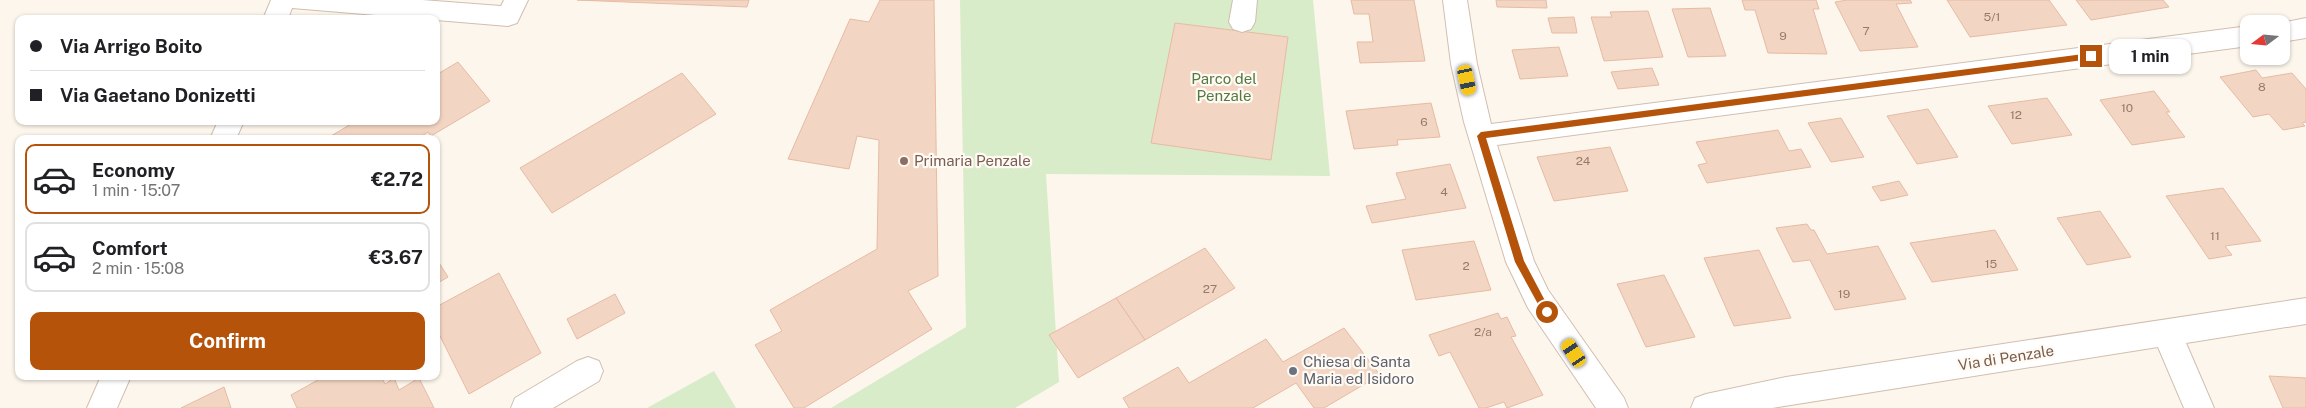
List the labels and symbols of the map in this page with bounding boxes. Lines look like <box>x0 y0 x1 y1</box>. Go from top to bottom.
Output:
house number: 5/1 <box>1984 10 2000 24</box>
north arrow <box>2240 15 2290 65</box>
house number: 7 <box>1862 24 1870 38</box>
house number: 9 <box>1779 29 1787 43</box>
callout: 1 min <box>2108 38 2191 74</box>
route end <box>2080 45 2102 67</box>
car <box>1456 64 1477 96</box>
park label: Parco del Penzale <box>1191 70 1257 104</box>
house number: 8 <box>2258 80 2266 94</box>
house number: 10 <box>2121 101 2133 115</box>
house number: 12 <box>2010 108 2022 122</box>
house number: 6 <box>1420 115 1428 129</box>
place label: Primaria Penzale <box>914 152 1031 169</box>
house number: 24 <box>1576 154 1591 168</box>
marker: Primaria Penzale <box>898 155 910 167</box>
house number: 4 <box>1440 185 1448 199</box>
house number: 11 <box>2210 229 2220 243</box>
house number: 15 <box>1985 257 1998 271</box>
house number: 2 <box>1462 259 1470 273</box>
house number: 27 <box>1203 282 1217 296</box>
house number: 19 <box>1838 287 1850 301</box>
route start <box>1536 301 1558 323</box>
house number: 2/a <box>1474 325 1492 339</box>
car <box>1559 336 1588 370</box>
street label: Via di Penzale <box>1957 342 2055 373</box>
place label: Chiesa di Santa Maria ed Isidoro <box>1303 353 1414 387</box>
marker: Chiesa di Santa Maria ed Isidoro <box>1287 365 1299 377</box>

